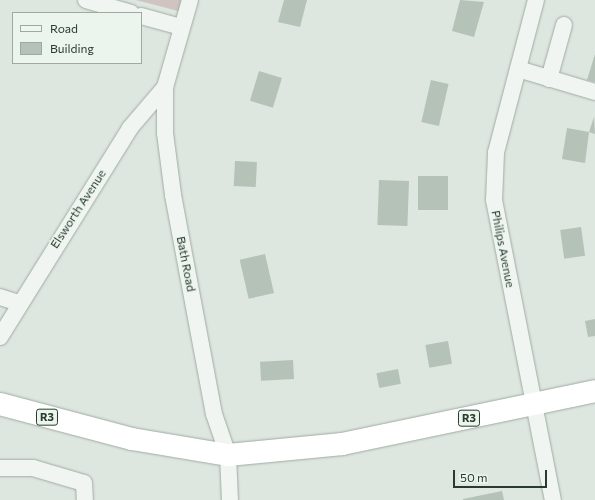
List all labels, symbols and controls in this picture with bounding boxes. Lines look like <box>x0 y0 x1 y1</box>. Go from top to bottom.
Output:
legend <box>12 12 142 64</box>
text: Road <box>50 21 78 35</box>
text: Building <box>50 41 94 55</box>
street label: Elsworth Avenue <box>47 167 109 251</box>
street label: Philips Avenue <box>488 209 518 289</box>
street label: Bath Road <box>174 235 198 293</box>
road number: R3 <box>35 408 59 426</box>
road number: R3 <box>457 409 481 427</box>
scale bar <box>455 462 549 488</box>
text: 50 m <box>460 470 488 484</box>

